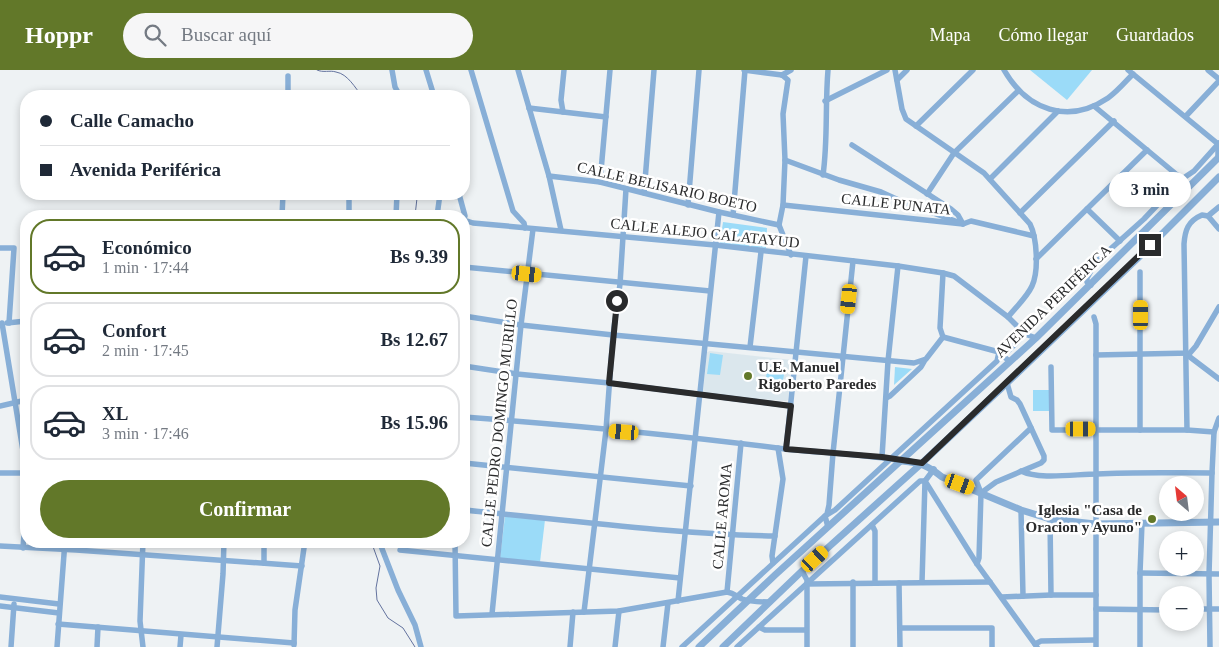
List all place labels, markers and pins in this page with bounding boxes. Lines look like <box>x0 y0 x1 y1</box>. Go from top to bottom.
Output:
place label: U.E. Manuel Rigoberto Paredes <box>758 359 877 392</box>
marker: U.E. Manuel Rigoberto Paredes <box>742 370 754 382</box>
place label: Iglesia "Casa de Oracion y Ayuno" <box>1026 502 1142 535</box>
marker: Iglesia "Casa de Oracion y Ayuno" <box>1146 513 1158 525</box>

